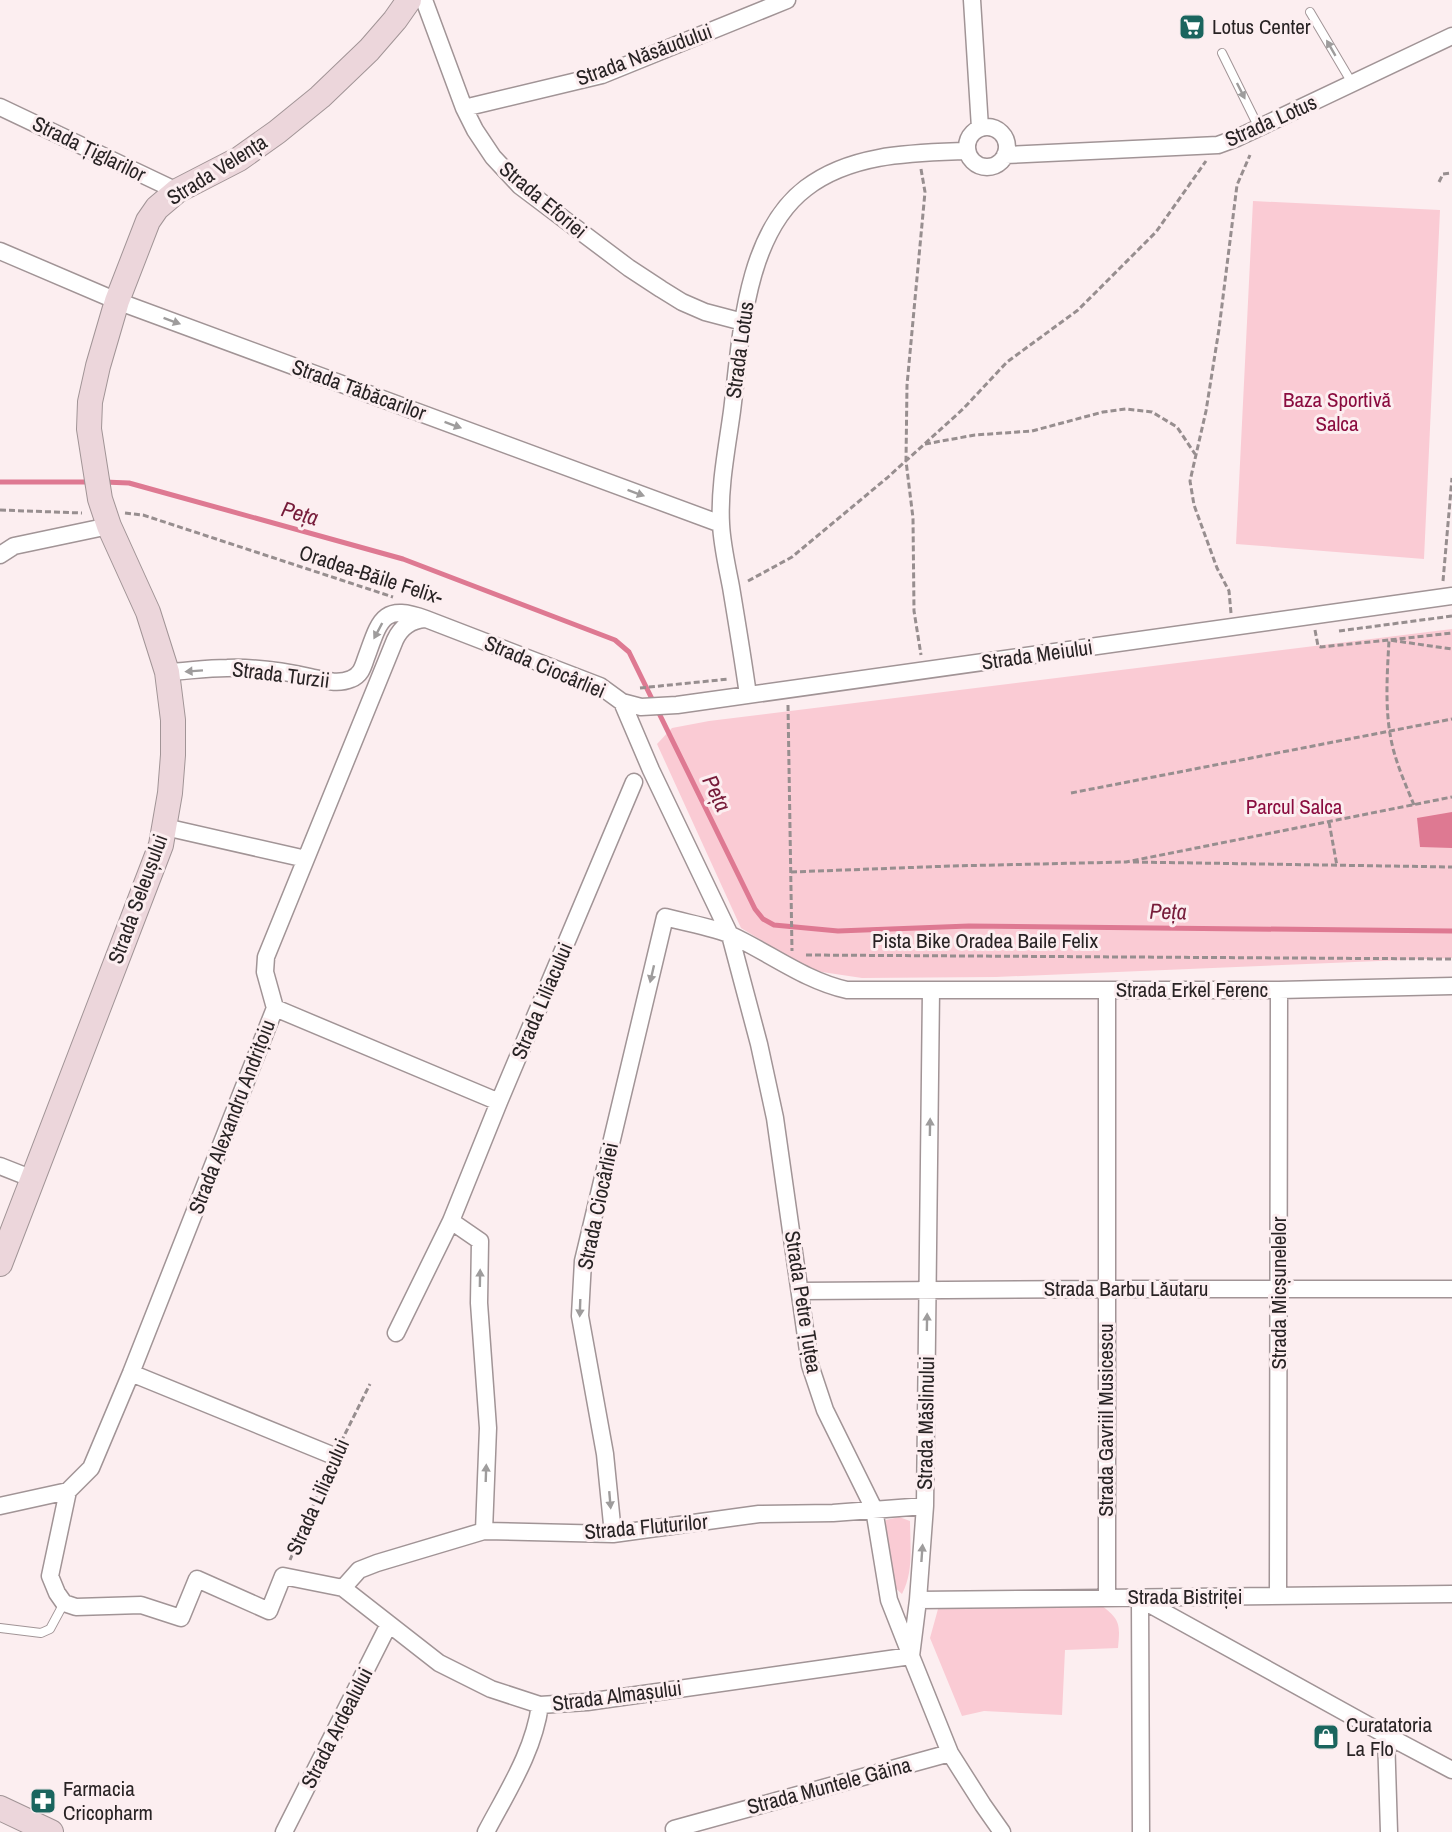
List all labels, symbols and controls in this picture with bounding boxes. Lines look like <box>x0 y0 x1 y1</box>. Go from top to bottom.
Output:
supermarket icon: Lotus Center <box>1177 12 1207 42</box>
place label: Lotus Center <box>1212 12 1311 41</box>
street label: Strada Năsăudului <box>572 17 716 93</box>
one-way arrow <box>1326 40 1337 56</box>
one-way arrow <box>1236 82 1245 99</box>
street label: Strada Lotus <box>1220 87 1321 154</box>
street label: Strada Țiglarilor <box>28 109 151 189</box>
street label: Strada Velența <box>161 127 273 212</box>
street label: Strada Eforiei <box>493 154 593 245</box>
street label: Strada Lotus <box>718 300 761 400</box>
one-way arrow <box>163 316 181 326</box>
street label: Strada Tăbăcarilor <box>288 352 431 427</box>
park label: Baza Sportivă Salca <box>1283 385 1392 438</box>
one-way arrow <box>444 421 462 430</box>
one-way arrow <box>627 488 645 498</box>
water label: Peța <box>278 493 322 533</box>
street label: Oradea-Băile Felix- <box>296 538 447 611</box>
one-way arrow <box>373 622 383 639</box>
street label: Strada Ciocârliei <box>480 628 610 705</box>
street label: Strada Meiului <box>979 632 1094 677</box>
street label: Strada Turzii <box>231 654 331 695</box>
one-way arrow <box>184 666 203 675</box>
water label: Peța <box>695 770 739 816</box>
park label: Parcul Salca <box>1246 792 1343 821</box>
street label: Strada Seleușului <box>101 830 174 968</box>
water label: Peța <box>1149 896 1187 926</box>
street label: Pista Bike Oradea Baile Felix <box>872 926 1098 955</box>
street label: Strada Liliacului <box>504 938 579 1064</box>
one-way arrow <box>646 965 656 983</box>
street label: Strada Erkel Ferenc <box>1116 975 1268 1004</box>
street label: Strada Alexandru Andrițoiu <box>181 1016 282 1218</box>
one-way arrow <box>925 1117 935 1136</box>
street label: Strada Ciocârliei <box>570 1140 625 1272</box>
street label: Strada Micșunelelor <box>1264 1216 1293 1370</box>
street label: Strada Petre Țuțea <box>778 1229 829 1376</box>
one-way arrow <box>475 1269 484 1288</box>
street label: Strada Barbu Lăutaru <box>1044 1274 1208 1303</box>
one-way arrow <box>576 1298 585 1317</box>
one-way arrow <box>923 1312 932 1331</box>
street label: Strada Gavriil Musicescu <box>1091 1323 1120 1517</box>
street label: Strada Măslinului <box>910 1356 941 1490</box>
street label: Strada Liliacului <box>279 1434 356 1560</box>
one-way arrow <box>482 1463 491 1482</box>
one-way arrow <box>605 1491 615 1510</box>
street label: Strada Fluturilor <box>583 1507 709 1546</box>
one-way arrow <box>917 1543 927 1562</box>
street label: Strada Bistriței <box>1128 1582 1242 1611</box>
street label: Strada Ardealului <box>294 1662 379 1793</box>
street label: Strada Almașului <box>551 1673 683 1718</box>
place label: Curatatoria La Flo <box>1346 1710 1433 1763</box>
shop icon: Curatatoria La Flo <box>1311 1722 1341 1752</box>
street label: Strada Muntele Găina <box>744 1750 914 1821</box>
place label: Farmacia Cricopharm <box>63 1774 153 1827</box>
pharmacy icon: Farmacia Cricopharm <box>28 1786 58 1816</box>

